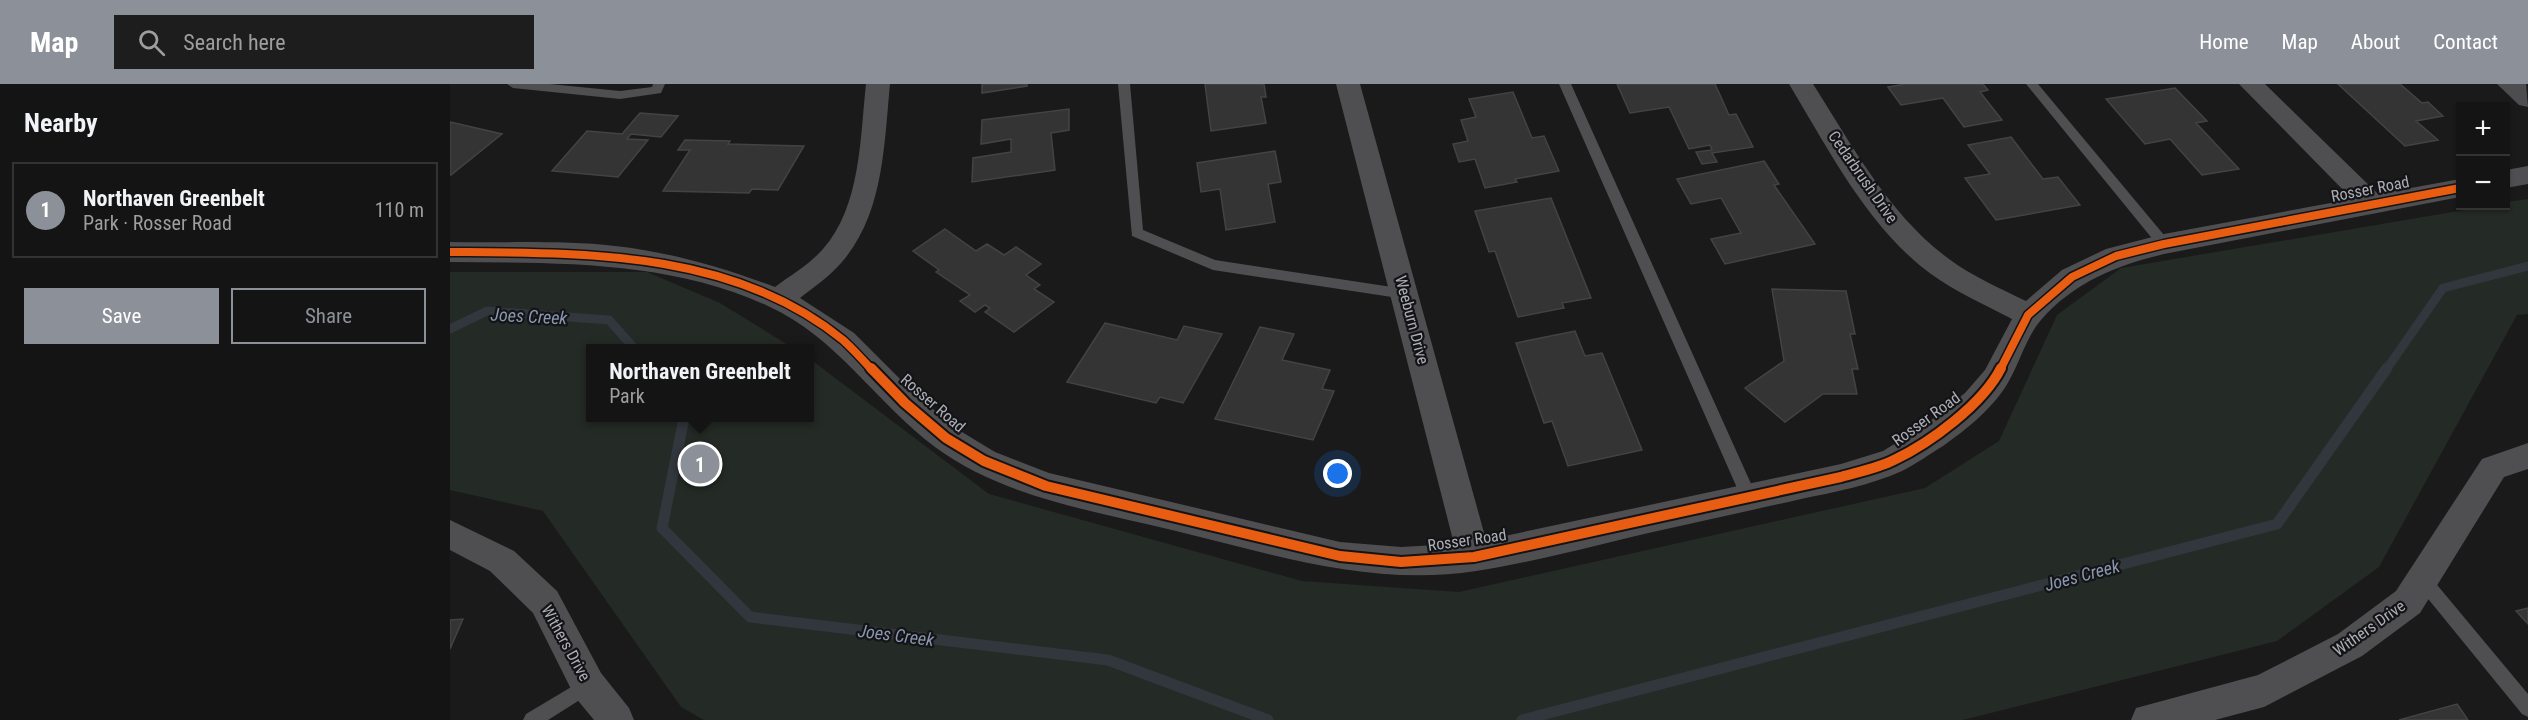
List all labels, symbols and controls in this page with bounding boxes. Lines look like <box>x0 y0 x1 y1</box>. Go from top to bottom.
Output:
search box <box>114 15 534 69</box>
text: Map <box>30 26 78 59</box>
icon: search <box>135 26 168 59</box>
text: Search here <box>183 30 286 55</box>
text: Home <box>2199 30 2249 54</box>
text: Map <box>2282 30 2318 54</box>
text: About <box>2351 30 2400 54</box>
text: Contact <box>2433 30 2498 54</box>
map controls <box>2456 102 2510 210</box>
button: + <box>2456 102 2510 156</box>
text: Nearby <box>24 108 98 138</box>
street label: Cedarbrush Drive <box>1824 127 1902 227</box>
button: − <box>2456 156 2510 210</box>
street label: Rosser Road <box>2329 172 2411 206</box>
text: Northaven Greenbelt <box>83 186 265 211</box>
text: 1 <box>40 198 51 222</box>
text: 110 m <box>375 198 424 222</box>
text: Park · Rosser Road <box>83 211 232 235</box>
street label: Weeburn Drive <box>1391 274 1433 366</box>
button: Save <box>24 288 219 344</box>
button: Share <box>231 288 426 344</box>
water label: Joes Creek <box>490 304 569 329</box>
popup <box>586 344 814 422</box>
text: Northaven Greenbelt <box>609 359 791 384</box>
street label: Rosser Road <box>897 370 969 436</box>
text: Park <box>609 384 645 408</box>
street label: Rosser Road <box>1888 388 1964 450</box>
pin: 1 <box>680 442 720 487</box>
your location <box>1323 459 1352 488</box>
street label: Rosser Road <box>1426 525 1508 555</box>
water label: Joes Creek <box>2042 555 2123 595</box>
street label: Withers Drive <box>2329 596 2409 660</box>
street label: Withers Drive <box>537 602 595 684</box>
water label: Joes Creek <box>857 620 936 650</box>

